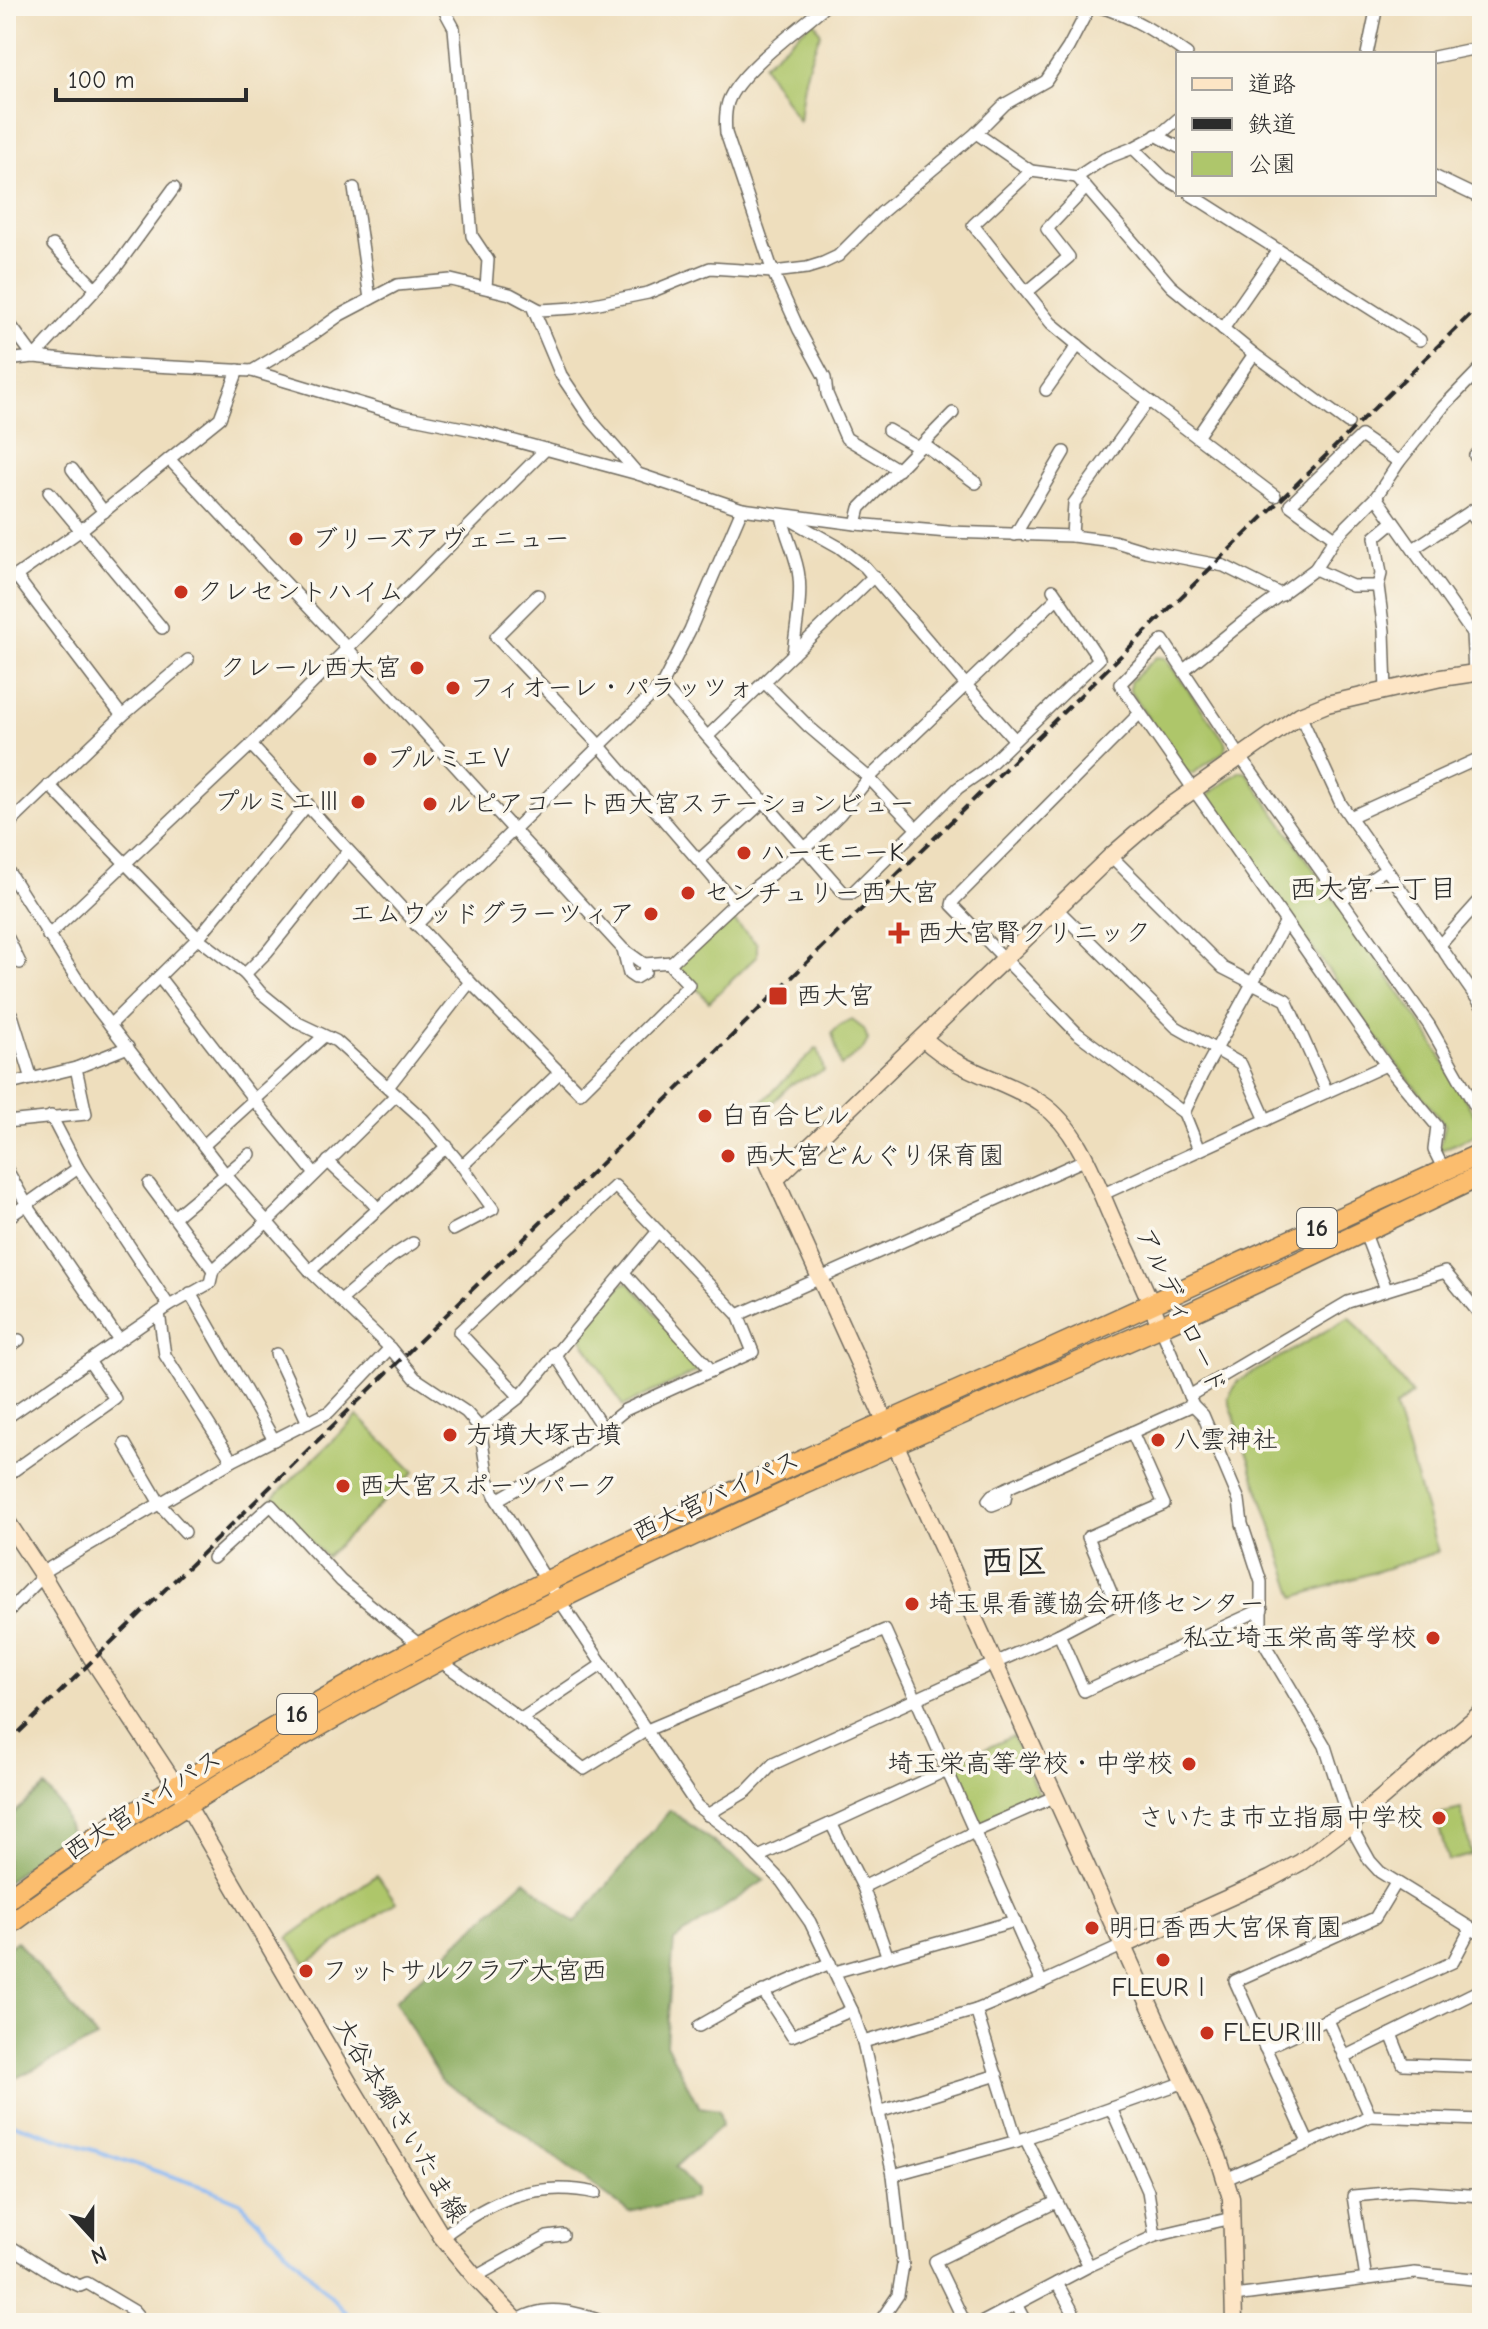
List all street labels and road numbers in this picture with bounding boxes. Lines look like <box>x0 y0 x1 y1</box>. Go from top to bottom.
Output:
road number: 16 <box>1297 1208 1337 1248</box>
street label: アルディロード <box>1129 1223 1233 1399</box>
street label: 西大宮バイパス <box>627 1444 805 1548</box>
road number: 16 <box>277 1694 317 1734</box>
street label: 西大宮バイパス <box>59 1743 227 1867</box>
street label: 大谷本郷さいたま線 <box>327 2012 473 2228</box>

